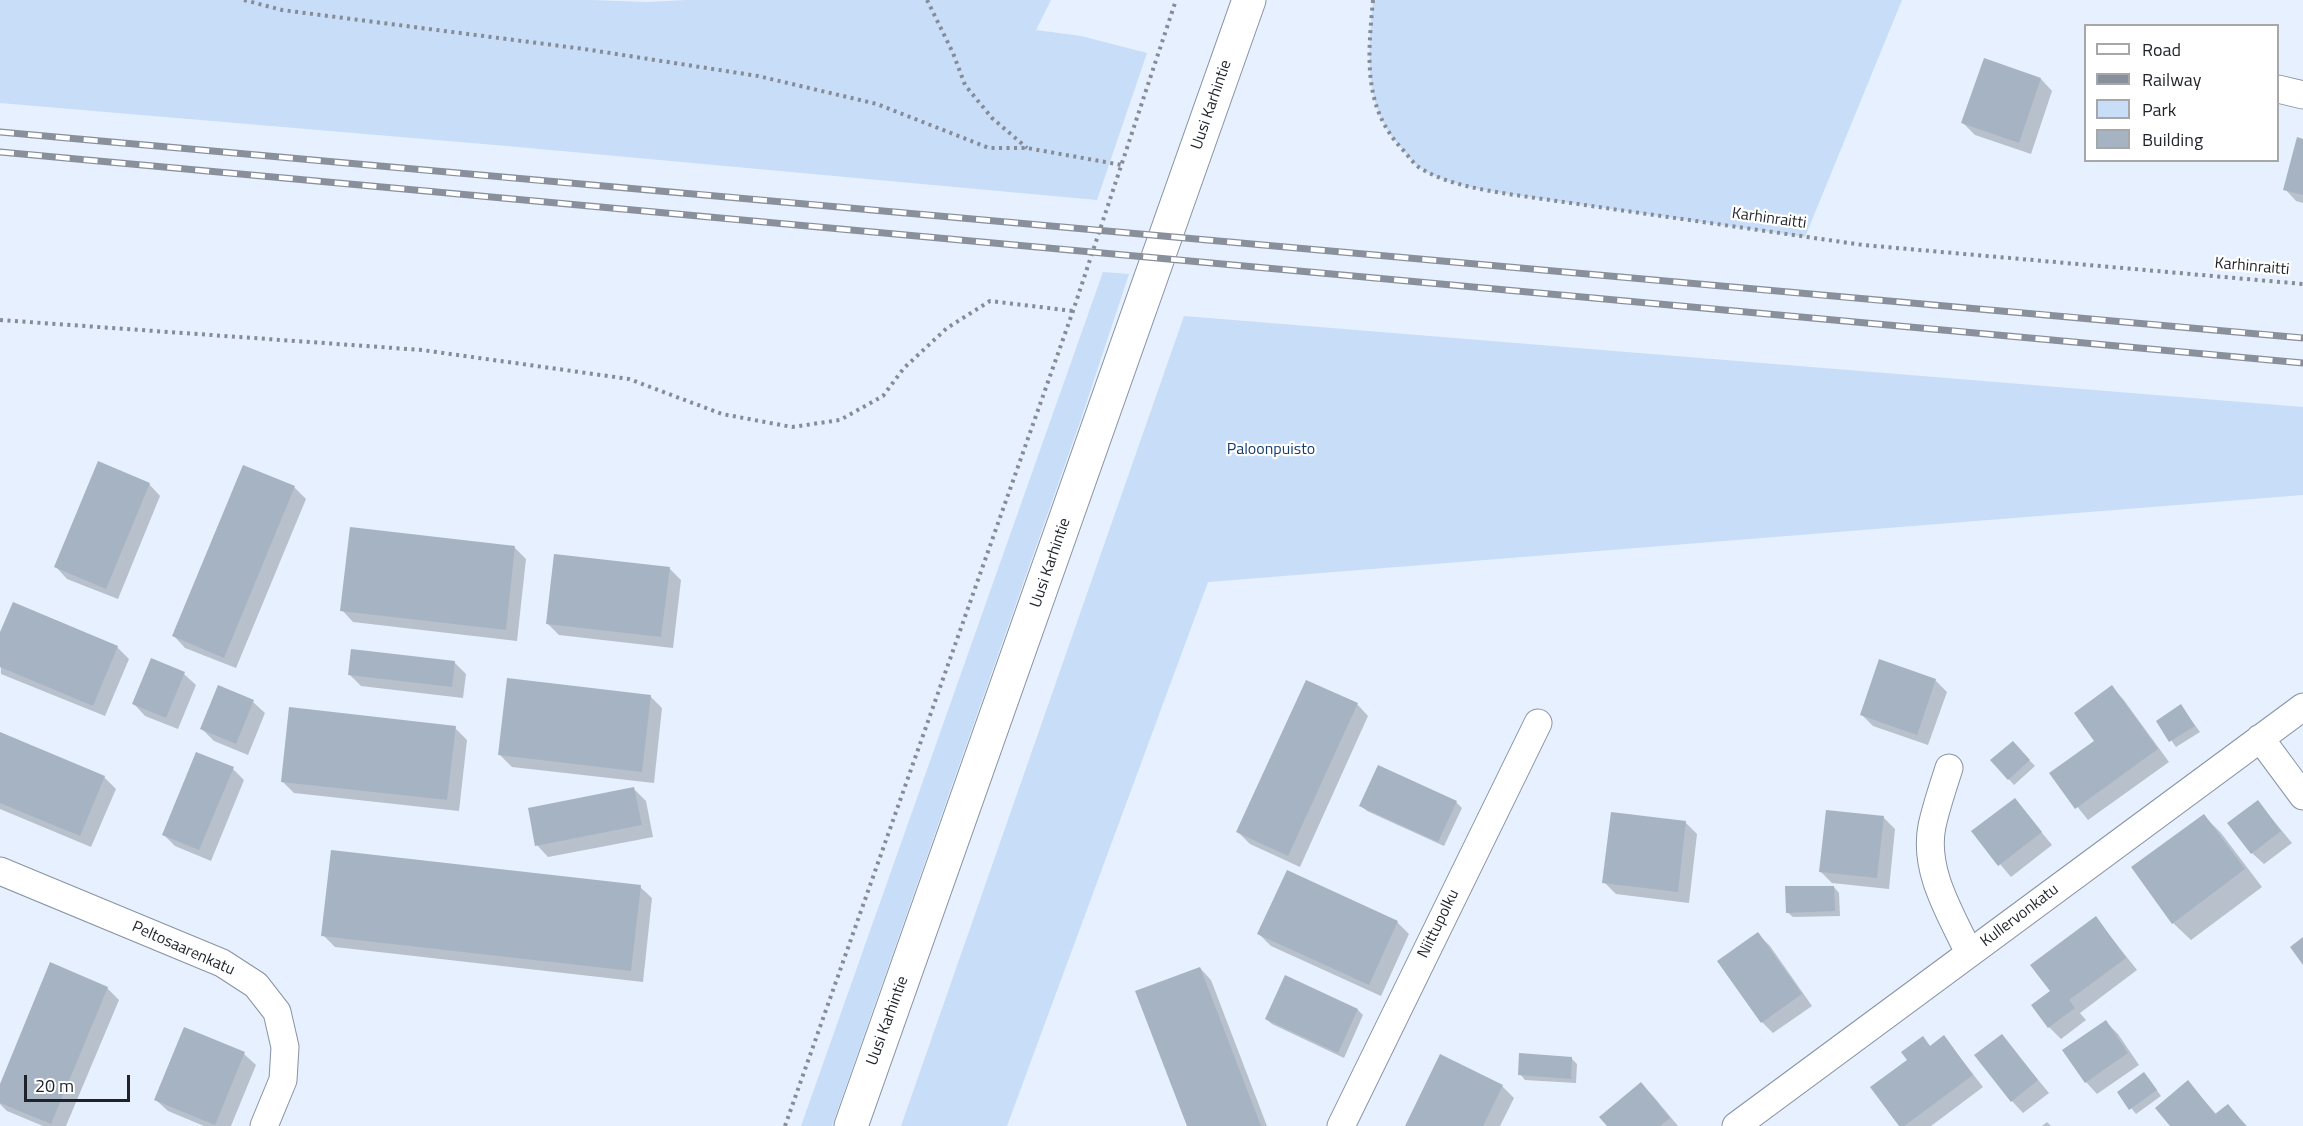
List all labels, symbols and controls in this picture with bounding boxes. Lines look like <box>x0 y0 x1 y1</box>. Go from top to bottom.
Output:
legend <box>2084 24 2279 162</box>
text: Road <box>2142 36 2181 63</box>
street label: Uusi Karhintie <box>1188 58 1236 152</box>
text: Railway <box>2142 66 2201 93</box>
text: Park <box>2142 96 2176 123</box>
text: Building <box>2142 126 2203 153</box>
street label: Karhinraitti <box>1730 204 1808 234</box>
street label: Karhinraitti <box>2214 254 2290 280</box>
park label: Paloonpuisto <box>1227 440 1315 460</box>
street label: Uusi Karhintie <box>1027 516 1075 610</box>
street label: Kullervonkatu <box>1977 880 2063 952</box>
street label: Niittupolku <box>1414 886 1464 962</box>
street label: Peltosaarenkatu <box>129 918 237 980</box>
street label: Uusi Karhintie <box>863 974 913 1068</box>
scale bar <box>27 1063 134 1101</box>
text: 20 m <box>35 1072 74 1099</box>

